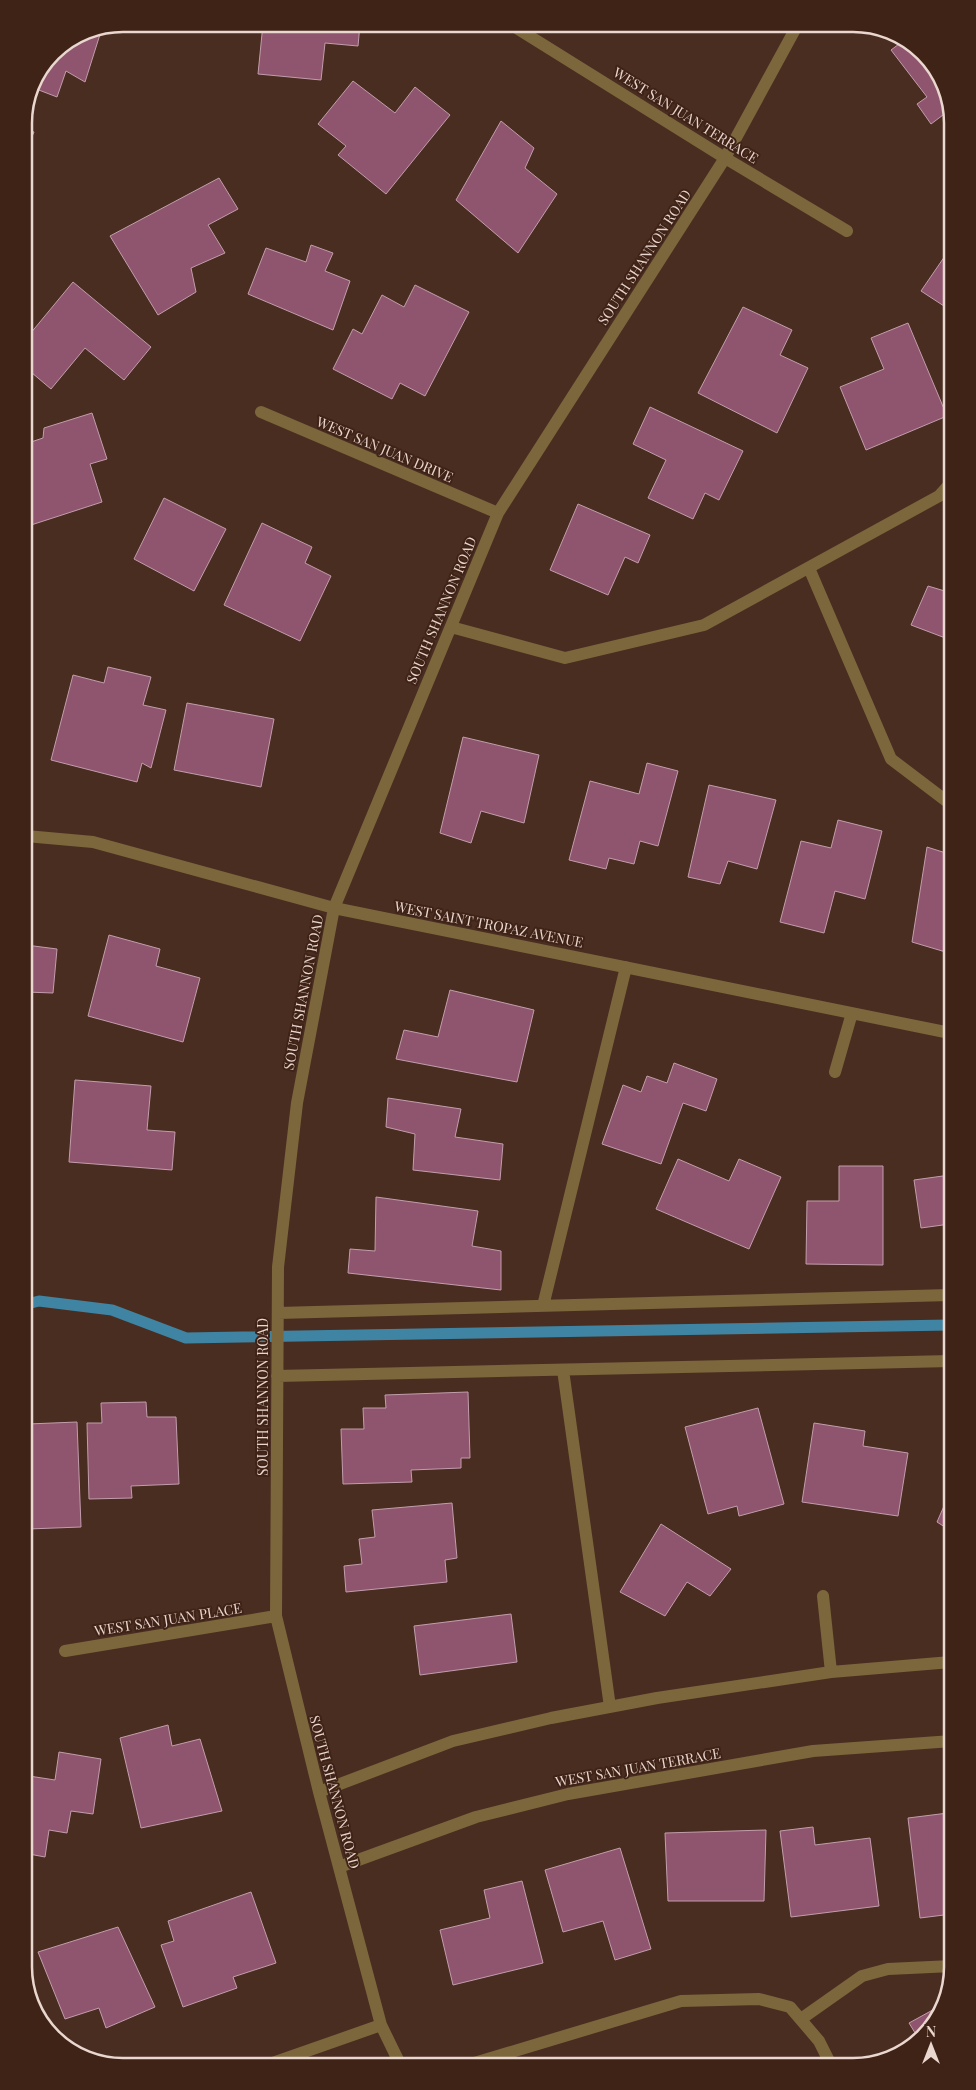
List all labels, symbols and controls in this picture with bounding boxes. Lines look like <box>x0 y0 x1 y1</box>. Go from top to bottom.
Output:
street label: WEST SAN JUAN TERRACE <box>609 62 762 167</box>
street label: SOUTH SHANNON ROAD <box>593 186 695 328</box>
street label: WEST SAN JUAN DRIVE <box>313 411 456 486</box>
street label: SOUTH SHANNON ROAD <box>401 534 481 686</box>
street label: WEST SAINT TROPAZ AVENUE <box>392 896 585 952</box>
street label: SOUTH SHANNON ROAD <box>279 913 327 1071</box>
street label: SOUTH SHANNON ROAD <box>253 1318 272 1476</box>
street label: WEST SAN JUAN PLACE <box>92 1598 243 1640</box>
street label: SOUTH SHANNON ROAD <box>305 1713 365 1871</box>
street label: WEST SAN JUAN TERRACE <box>553 1743 722 1791</box>
north arrow <box>906 2020 956 2070</box>
text: N <box>926 2022 936 2041</box>

